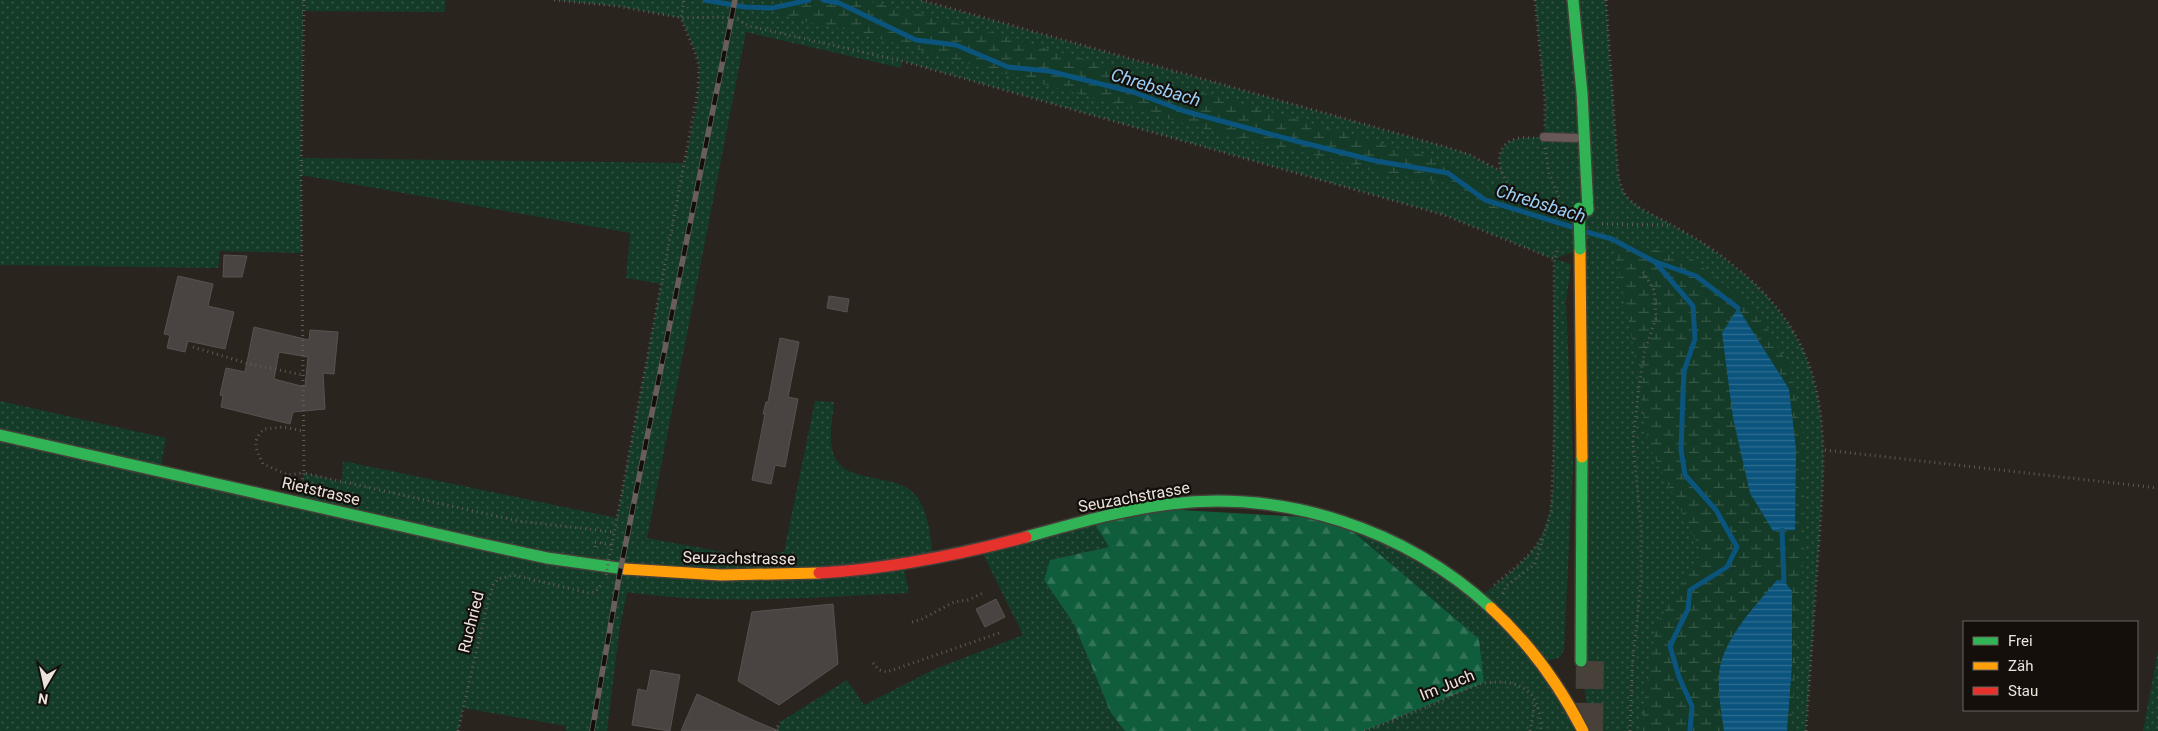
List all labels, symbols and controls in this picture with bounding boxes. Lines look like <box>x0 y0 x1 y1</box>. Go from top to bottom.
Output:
water label: Chrebsbach <box>1109 63 1203 111</box>
water label: Chrebsbach <box>1494 179 1588 227</box>
street label: Rietstrasse <box>280 473 362 509</box>
street label: Seuzachstrasse <box>1077 478 1191 516</box>
street label: Seuzachstrasse <box>682 548 796 568</box>
street label: Ruchried <box>454 589 488 655</box>
legend <box>1963 621 2138 711</box>
text: Frei <box>2008 632 2033 650</box>
text: Zäh <box>2008 657 2033 675</box>
north arrow <box>20 661 70 711</box>
street label: Im Juch <box>1417 665 1477 705</box>
text: Stau <box>2008 682 2038 700</box>
text: N <box>37 690 49 708</box>

